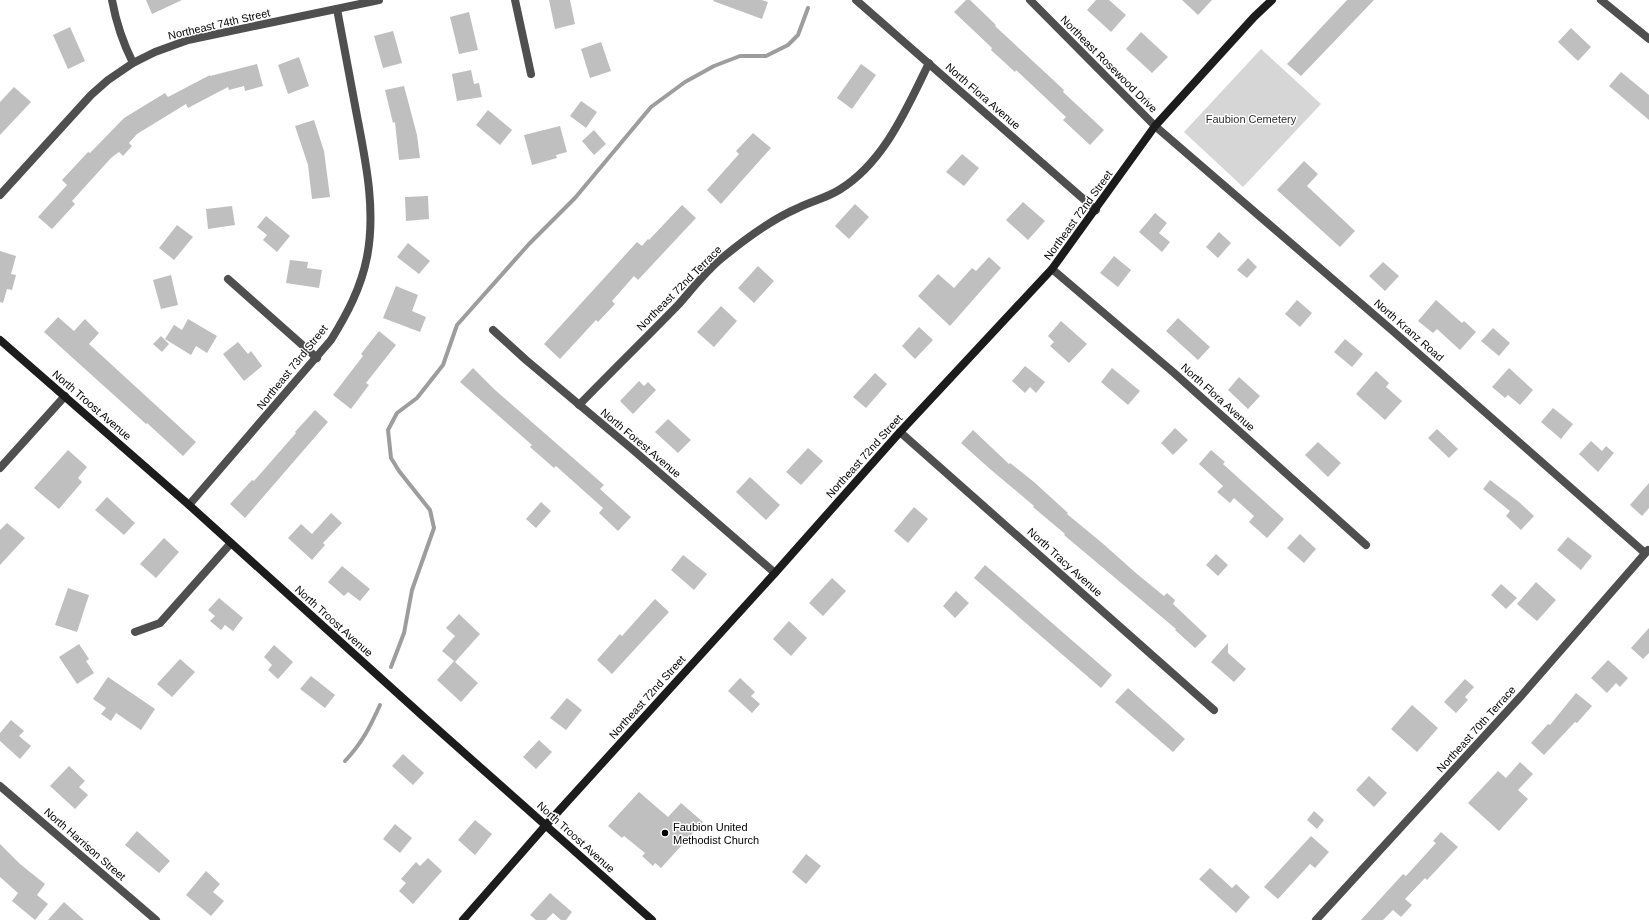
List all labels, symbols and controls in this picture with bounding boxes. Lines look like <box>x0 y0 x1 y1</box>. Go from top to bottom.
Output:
street label: Northeast 74th Street <box>167 6 271 42</box>
street label: Northeast Rosewood Drive <box>1058 13 1160 115</box>
street label: North Flora Avenue <box>943 60 1023 132</box>
park label: Faubion Cemetery <box>1206 113 1297 125</box>
street label: Northeast 72nd Street <box>1042 168 1114 262</box>
street label: Northeast 72nd Terrace <box>634 243 724 333</box>
street label: North Kranz Road <box>1372 297 1446 363</box>
street label: Northeast 73rd Street <box>254 322 330 412</box>
street label: North Flora Avenue <box>1179 361 1257 433</box>
street label: North Troost Avenue <box>50 368 134 442</box>
street label: North Forest Avenue <box>599 406 683 480</box>
street label: Northeast 72nd Street <box>824 412 904 500</box>
street label: North Tracy Avenue <box>1025 525 1105 599</box>
street label: North Troost Avenue <box>293 583 375 659</box>
street label: Northeast 72nd Street <box>607 653 687 741</box>
street label: Northeast 70th Terrace <box>1434 683 1518 775</box>
street label: North Troost Avenue <box>535 799 617 875</box>
street label: North Harrison Street <box>42 805 128 883</box>
place label: Faubion United Methodist Church <box>673 821 759 846</box>
marker: Faubion United Methodist Church <box>660 828 670 838</box>

